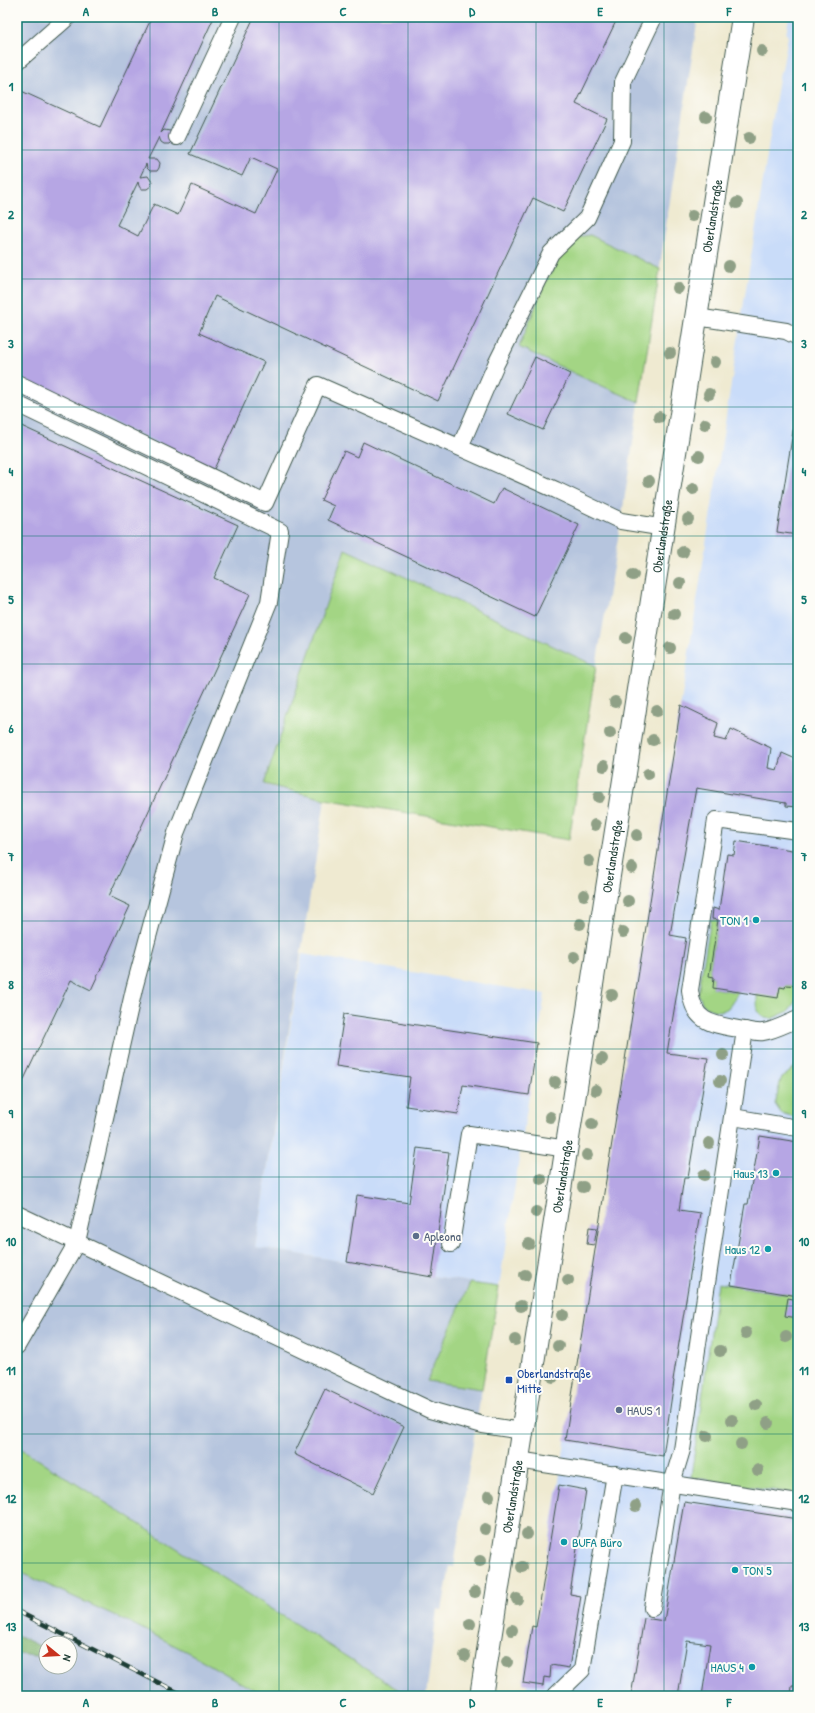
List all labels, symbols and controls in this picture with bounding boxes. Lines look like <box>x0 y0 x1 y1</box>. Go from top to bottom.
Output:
text: A <box>83 2 90 20</box>
text: B <box>212 2 219 20</box>
text: C <box>339 2 347 20</box>
text: D <box>469 2 476 20</box>
text: E <box>597 2 603 20</box>
text: F <box>726 2 733 20</box>
text: 1 <box>9 77 14 95</box>
text: 1 <box>802 77 807 95</box>
street label: Oberlandstraße <box>697 178 727 254</box>
text: 2 <box>8 205 15 223</box>
text: 2 <box>801 205 808 223</box>
text: 3 <box>8 334 14 352</box>
text: 3 <box>801 334 807 352</box>
text: 4 <box>9 462 14 480</box>
text: 4 <box>802 462 807 480</box>
street label: Oberlandstraße <box>647 498 677 574</box>
text: 5 <box>8 590 14 608</box>
text: 5 <box>801 590 807 608</box>
text: 6 <box>8 719 14 737</box>
text: 6 <box>801 719 807 737</box>
street label: Oberlandstraße <box>597 818 627 894</box>
text: 7 <box>7 847 15 865</box>
text: 7 <box>800 847 808 865</box>
place label: TON 1 <box>720 911 748 929</box>
marker: TON 1 <box>751 915 761 925</box>
text: 8 <box>8 975 14 993</box>
text: 8 <box>801 975 807 993</box>
text: 9 <box>9 1104 14 1122</box>
text: 9 <box>802 1104 807 1122</box>
street label: Oberlandstraße <box>547 1138 577 1214</box>
place label: Haus 13 <box>733 1164 768 1182</box>
marker: Haus 13 <box>771 1168 781 1178</box>
place label: Apleona <box>424 1227 461 1245</box>
marker: Apleona <box>411 1231 421 1241</box>
text: 10 <box>6 1232 16 1250</box>
text: 10 <box>799 1232 809 1250</box>
place label: Haus 12 <box>725 1240 760 1258</box>
marker: Haus 12 <box>763 1244 773 1254</box>
text: 11 <box>6 1361 16 1379</box>
text: 11 <box>799 1361 809 1379</box>
place label: Oberlandstraße Mitte <box>517 1364 591 1397</box>
marker: Oberlandstraße Mitte <box>504 1375 514 1385</box>
place label: HAUS 1 <box>627 1401 661 1419</box>
marker: HAUS 1 <box>614 1405 624 1415</box>
street label: Oberlandstraße <box>498 1458 527 1534</box>
text: 12 <box>6 1489 17 1507</box>
text: 12 <box>799 1489 810 1507</box>
place label: BUFA Büro <box>572 1533 622 1551</box>
marker: BUFA Büro <box>559 1537 569 1547</box>
place label: TON 5 <box>743 1561 772 1579</box>
marker: TON 5 <box>730 1565 740 1575</box>
text: 13 <box>6 1617 16 1635</box>
text: 13 <box>799 1617 809 1635</box>
north arrow <box>38 1635 78 1675</box>
text: N <box>60 1653 75 1663</box>
place label: HAUS 4 <box>711 1658 744 1676</box>
marker: HAUS 4 <box>747 1662 757 1672</box>
text: A <box>83 1693 90 1711</box>
text: B <box>212 1693 219 1711</box>
text: C <box>339 1693 347 1711</box>
text: D <box>469 1693 476 1711</box>
text: E <box>597 1693 603 1711</box>
text: F <box>726 1693 733 1711</box>

